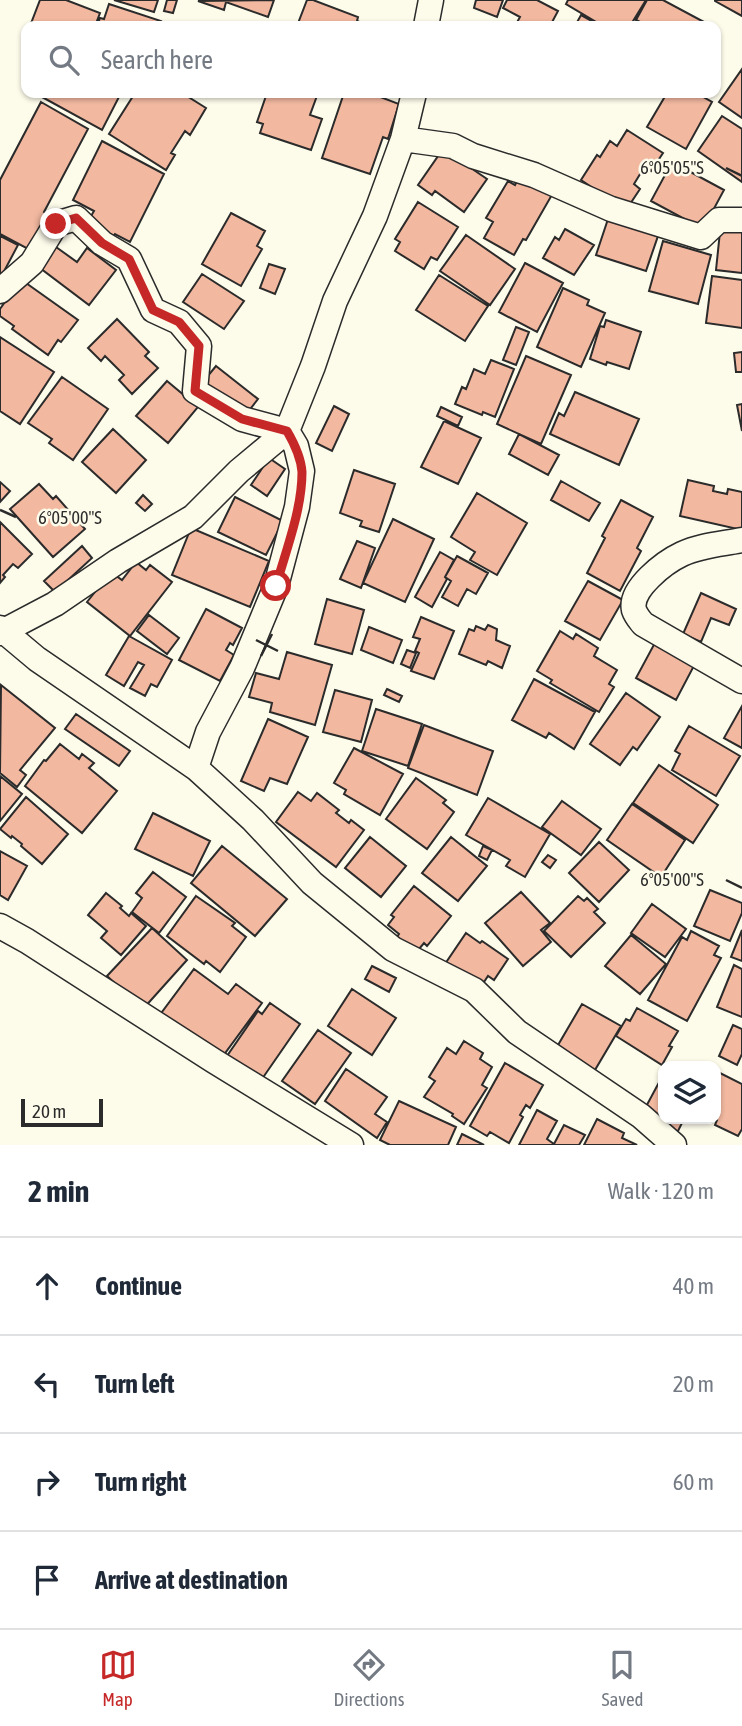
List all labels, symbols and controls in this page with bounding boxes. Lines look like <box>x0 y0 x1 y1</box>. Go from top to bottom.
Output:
search box <box>21 21 721 98</box>
icon: search <box>45 41 83 79</box>
text: Search here <box>101 45 213 75</box>
text: 6°05'05"S <box>640 157 704 178</box>
route end <box>40 208 71 239</box>
text: 6°05'00"S <box>38 507 102 528</box>
route start <box>260 570 291 601</box>
text: 6°05'00"S <box>640 869 704 890</box>
map controls <box>658 1061 721 1124</box>
button: layers <box>658 1061 721 1124</box>
scale bar <box>21 1096 103 1128</box>
text: 20 m <box>32 1100 66 1122</box>
text: 2 min <box>28 1174 89 1208</box>
text: Walk · 120 m <box>608 1178 714 1204</box>
icon: ahead <box>28 1267 66 1305</box>
text: Continue <box>95 1271 182 1301</box>
text: 40 m <box>673 1273 714 1299</box>
icon: left <box>28 1365 66 1403</box>
text: Turn left <box>95 1369 175 1399</box>
text: 20 m <box>673 1371 714 1397</box>
icon: right <box>28 1463 66 1501</box>
text: Turn right <box>95 1467 186 1497</box>
text: 60 m <box>673 1469 714 1495</box>
icon: arrive <box>28 1561 66 1599</box>
text: Arrive at destination <box>95 1565 288 1595</box>
tab: Map <box>99 1646 137 1710</box>
tab: Directions <box>334 1646 404 1710</box>
tab: Saved <box>601 1646 643 1710</box>

